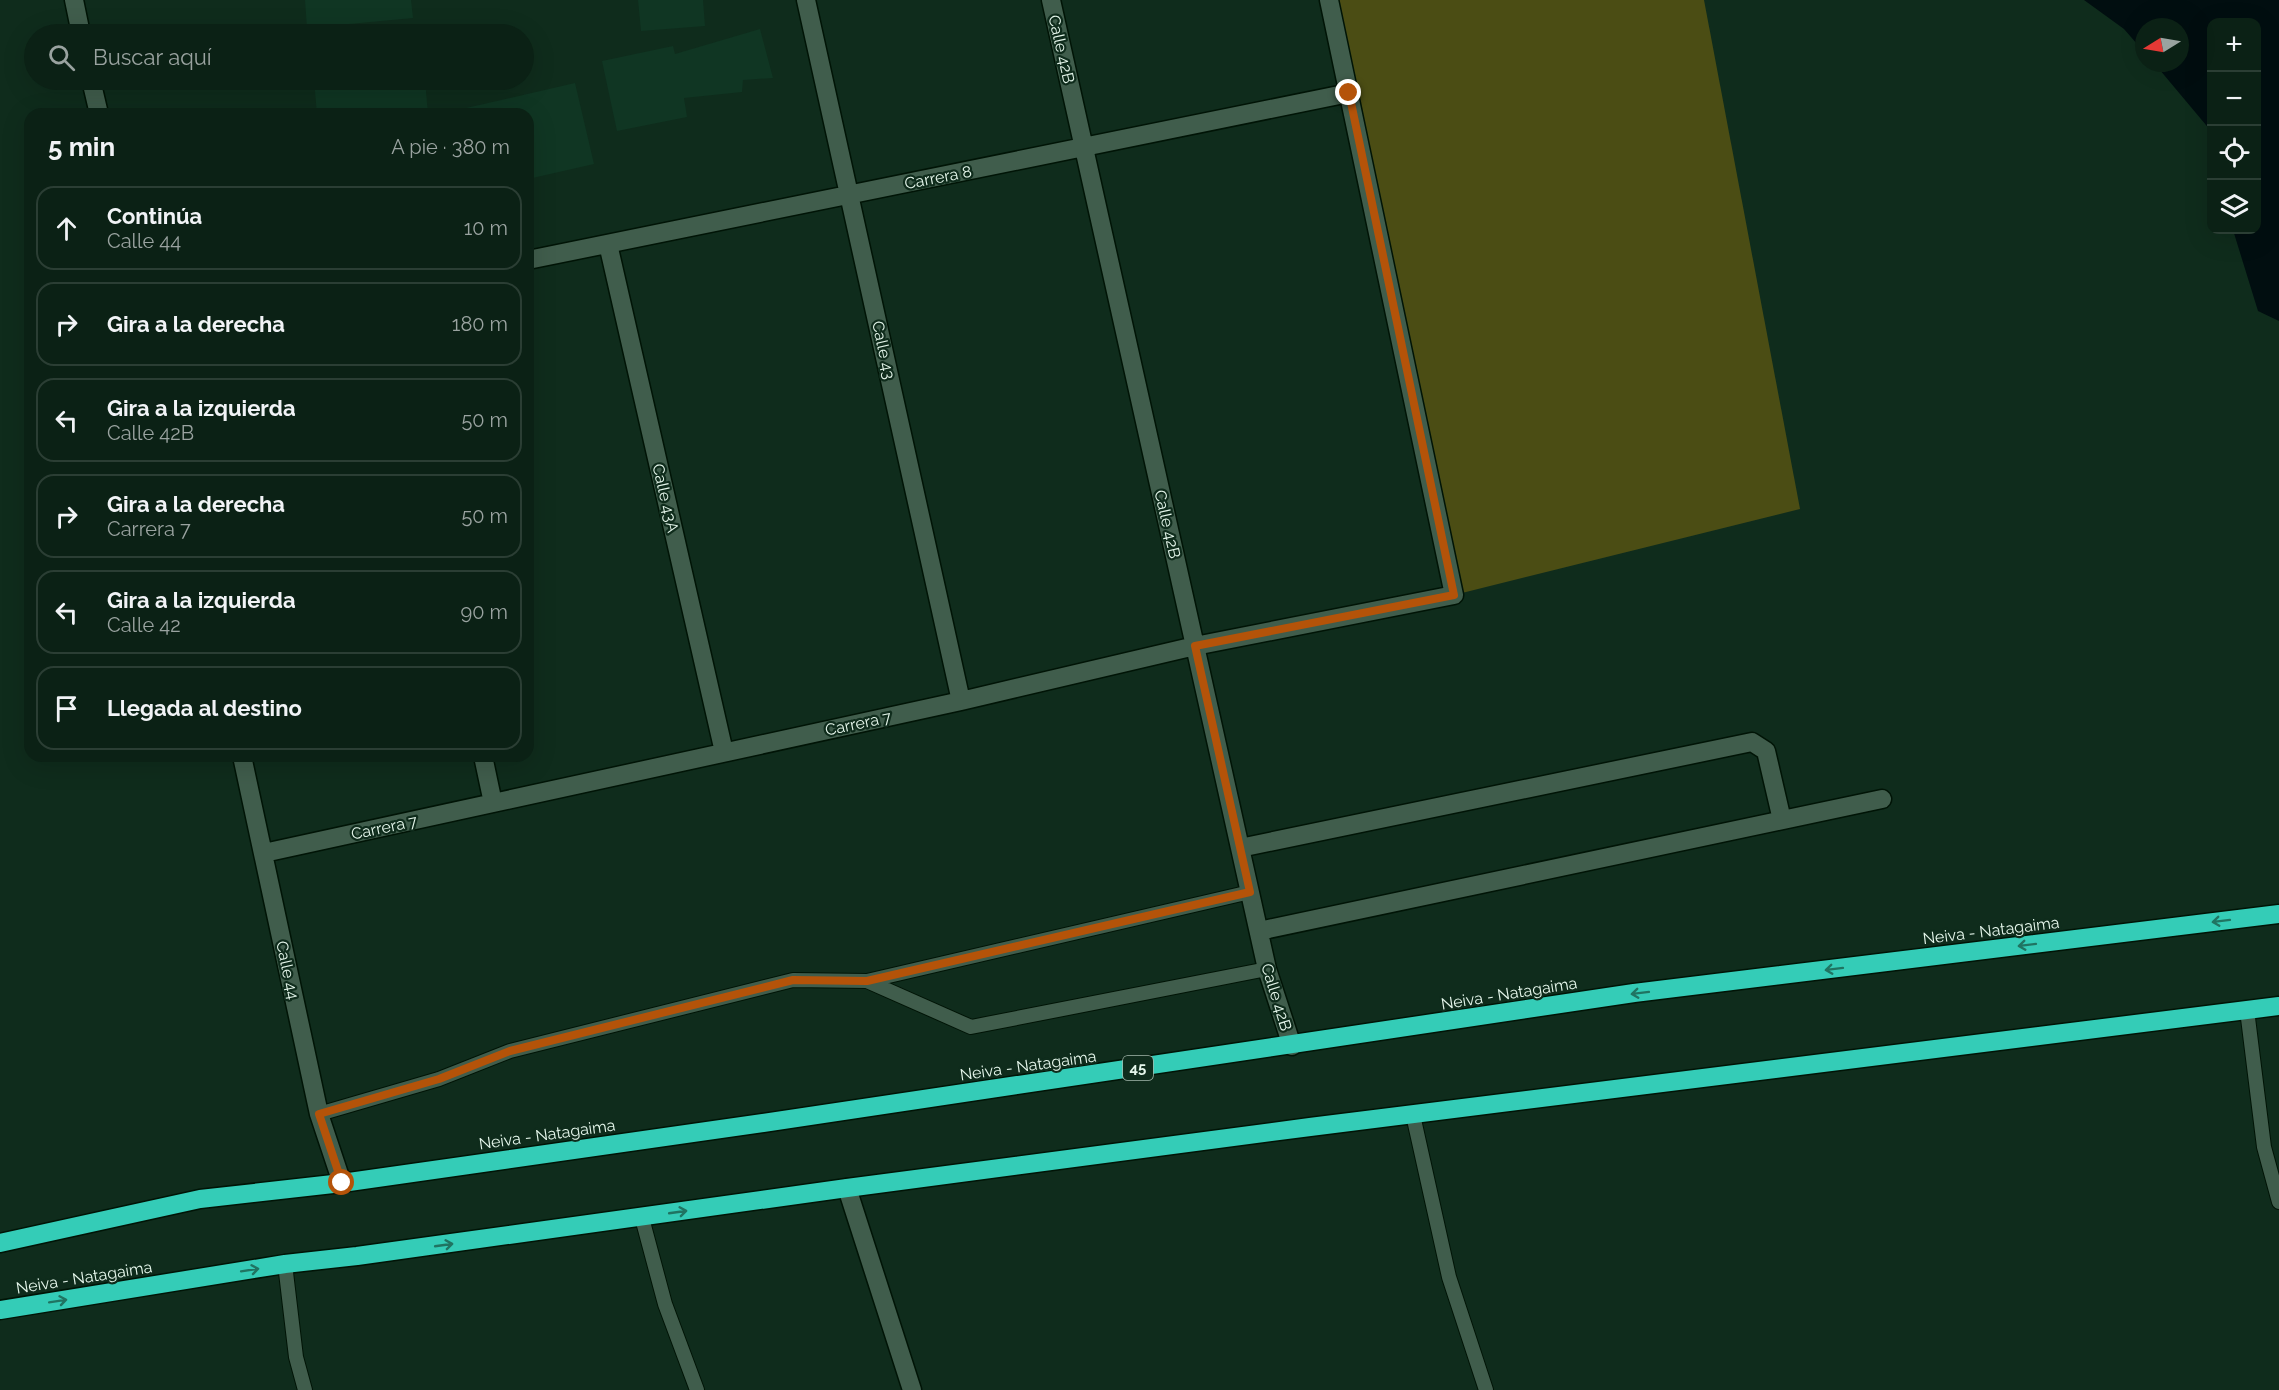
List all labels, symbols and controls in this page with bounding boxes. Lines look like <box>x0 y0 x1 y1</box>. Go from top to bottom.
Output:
street label: Calle 42B <box>1044 13 1079 85</box>
north arrow <box>2135 18 2189 72</box>
map controls <box>2207 18 2261 234</box>
button: + <box>2207 18 2261 72</box>
search box <box>24 24 534 90</box>
icon: search <box>45 41 78 74</box>
text: Buscar aquí <box>93 44 212 70</box>
button: − <box>2207 72 2261 126</box>
route end <box>1335 79 1361 105</box>
button: locate <box>2207 126 2261 180</box>
text: 5 min <box>48 132 115 162</box>
text: A pie · 380 m <box>391 135 510 159</box>
street label: Carrera 8 <box>903 162 973 193</box>
button: layers <box>2207 180 2261 234</box>
text: Continúa <box>107 203 202 229</box>
icon: ahead <box>50 212 83 245</box>
text: 10 m <box>464 216 508 240</box>
text: Calle 44 <box>107 229 181 253</box>
icon: right <box>50 308 83 341</box>
text: Gira a la derecha <box>107 311 285 337</box>
text: 180 m <box>452 312 508 336</box>
street label: Calle 43 <box>868 319 899 381</box>
text: Gira a la izquierda <box>107 395 296 421</box>
icon: left <box>50 404 83 437</box>
text: 50 m <box>461 408 508 432</box>
text: Calle 42B <box>107 421 194 445</box>
street label: Calle 43A <box>648 462 683 535</box>
street label: Calle 42B <box>1150 488 1185 560</box>
text: Gira a la derecha <box>107 491 285 517</box>
icon: right <box>50 500 83 533</box>
text: 50 m <box>461 504 508 528</box>
text: Carrera 7 <box>107 517 191 541</box>
text: Gira a la izquierda <box>107 587 296 613</box>
icon: left <box>50 596 83 629</box>
text: 90 m <box>461 600 508 624</box>
text: Calle 42 <box>107 613 181 637</box>
icon: arrive <box>50 692 83 725</box>
text: Llegada al destino <box>107 695 302 721</box>
street label: Carrera 7 <box>823 707 893 740</box>
street label: Carrera 7 <box>349 811 419 844</box>
street label: Neiva - Natagaima <box>1922 913 2060 948</box>
one-way arrow <box>2212 916 2231 927</box>
street label: Calle 44 <box>272 939 303 1001</box>
one-way arrow <box>2018 940 2038 951</box>
street label: Calle 42B <box>1257 961 1296 1033</box>
one-way arrow <box>1824 963 1844 974</box>
street label: Neiva - Natagaima <box>1440 973 1579 1014</box>
one-way arrow <box>1631 987 1651 998</box>
street label: Neiva - Natagaima <box>959 1047 1098 1084</box>
road number: 45 <box>1123 1056 1153 1080</box>
street label: Neiva - Natagaima <box>478 1116 617 1153</box>
route start <box>328 1169 354 1195</box>
one-way arrow <box>668 1207 688 1218</box>
one-way arrow <box>433 1239 453 1250</box>
street label: Neiva - Natagaima <box>15 1257 154 1298</box>
one-way arrow <box>240 1264 260 1275</box>
one-way arrow <box>47 1295 67 1306</box>

